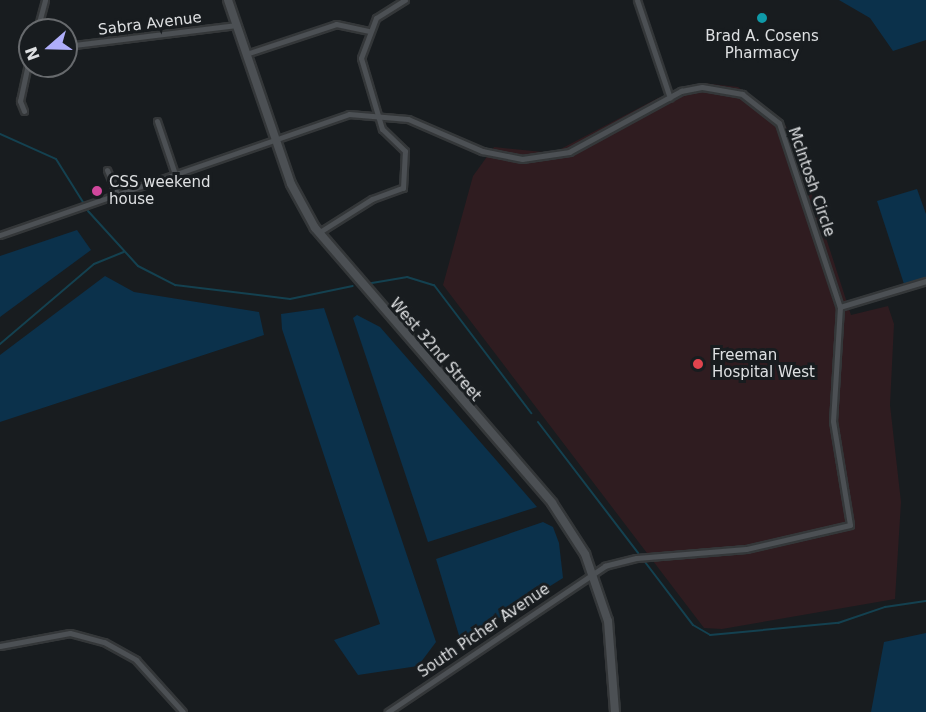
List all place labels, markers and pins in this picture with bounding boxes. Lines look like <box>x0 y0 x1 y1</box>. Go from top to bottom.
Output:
marker: Brad A. Cosens Pharmacy <box>755 11 769 25</box>
place label: Brad A. Cosens Pharmacy <box>705 27 819 62</box>
place label: CSS weekend house <box>109 173 210 208</box>
marker: CSS weekend house <box>90 184 104 198</box>
place label: Freeman Hospital West <box>712 346 815 381</box>
marker: Freeman Hospital West <box>689 355 707 373</box>

